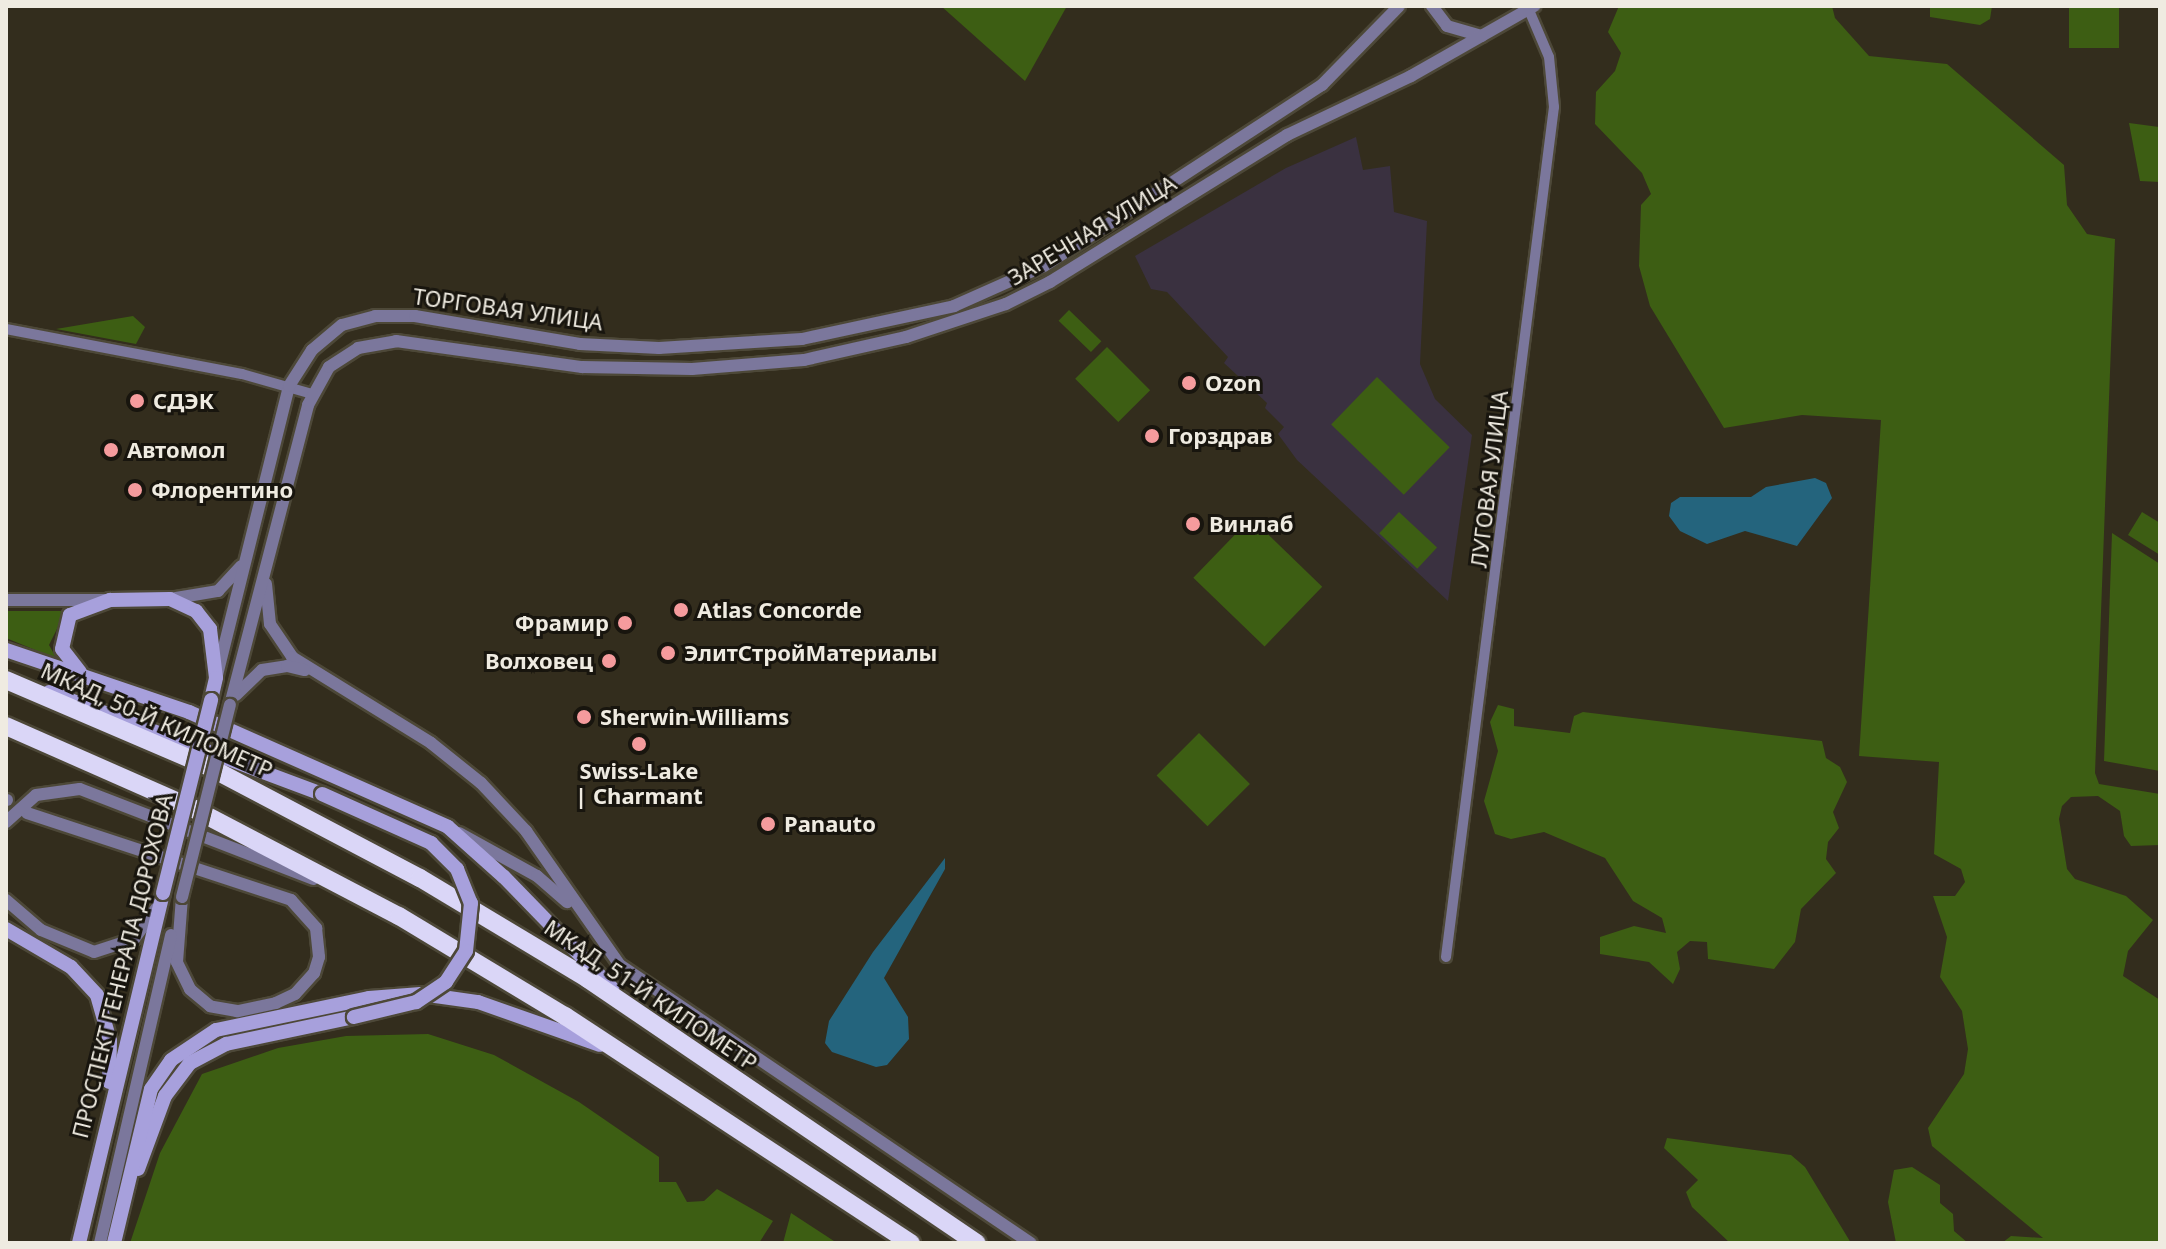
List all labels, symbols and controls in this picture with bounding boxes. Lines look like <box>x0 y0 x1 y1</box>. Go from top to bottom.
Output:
street label: ЗАРЕЧНАЯ УЛИЦА <box>1003 169 1181 291</box>
street label: ТОРГОВАЯ УЛИЦА <box>411 283 605 335</box>
place label: Ozon <box>1205 370 1261 396</box>
marker: Ozon <box>1180 374 1198 392</box>
place label: СДЭК <box>153 388 214 414</box>
street label: ЛУГОВАЯ УЛИЦА <box>1465 389 1513 569</box>
marker: СДЭК <box>128 392 146 410</box>
place label: Горздрав <box>1168 423 1273 449</box>
marker: Горздрав <box>1143 427 1161 445</box>
place label: Автомол <box>127 437 225 463</box>
marker: Автомол <box>102 441 120 459</box>
place label: Флорентино <box>151 477 293 503</box>
marker: Флорентино <box>126 481 144 499</box>
place label: Винлаб <box>1209 511 1293 537</box>
marker: Винлаб <box>1184 515 1202 533</box>
place label: Atlas Concorde <box>697 597 862 623</box>
marker: Atlas Concorde <box>672 601 690 619</box>
place label: Фрамир <box>515 610 609 636</box>
marker: Фрамир <box>616 614 634 632</box>
place label: ЭлитСтройМатериалы <box>684 640 937 666</box>
marker: ЭлитСтройМатериалы <box>659 644 677 662</box>
place label: Волховец <box>485 648 593 674</box>
marker: Волховец <box>600 652 618 670</box>
street label: МКАД, 50-Й КИЛОМЕТР <box>37 657 277 783</box>
place label: Sherwin-Williams <box>600 704 789 730</box>
marker: Sherwin-Williams <box>575 708 593 726</box>
marker: Swiss-Lake | Charmant <box>630 735 648 753</box>
place label: Swiss-Lake | Charmant <box>575 757 703 808</box>
street label: ПРОСПЕКТ ГЕНЕРАЛА ДОРОХОВА <box>66 791 178 1141</box>
place label: Panauto <box>784 811 876 837</box>
marker: Panauto <box>759 815 777 833</box>
street label: МКАД, 51-Й КИЛОМЕТР <box>540 914 762 1076</box>

